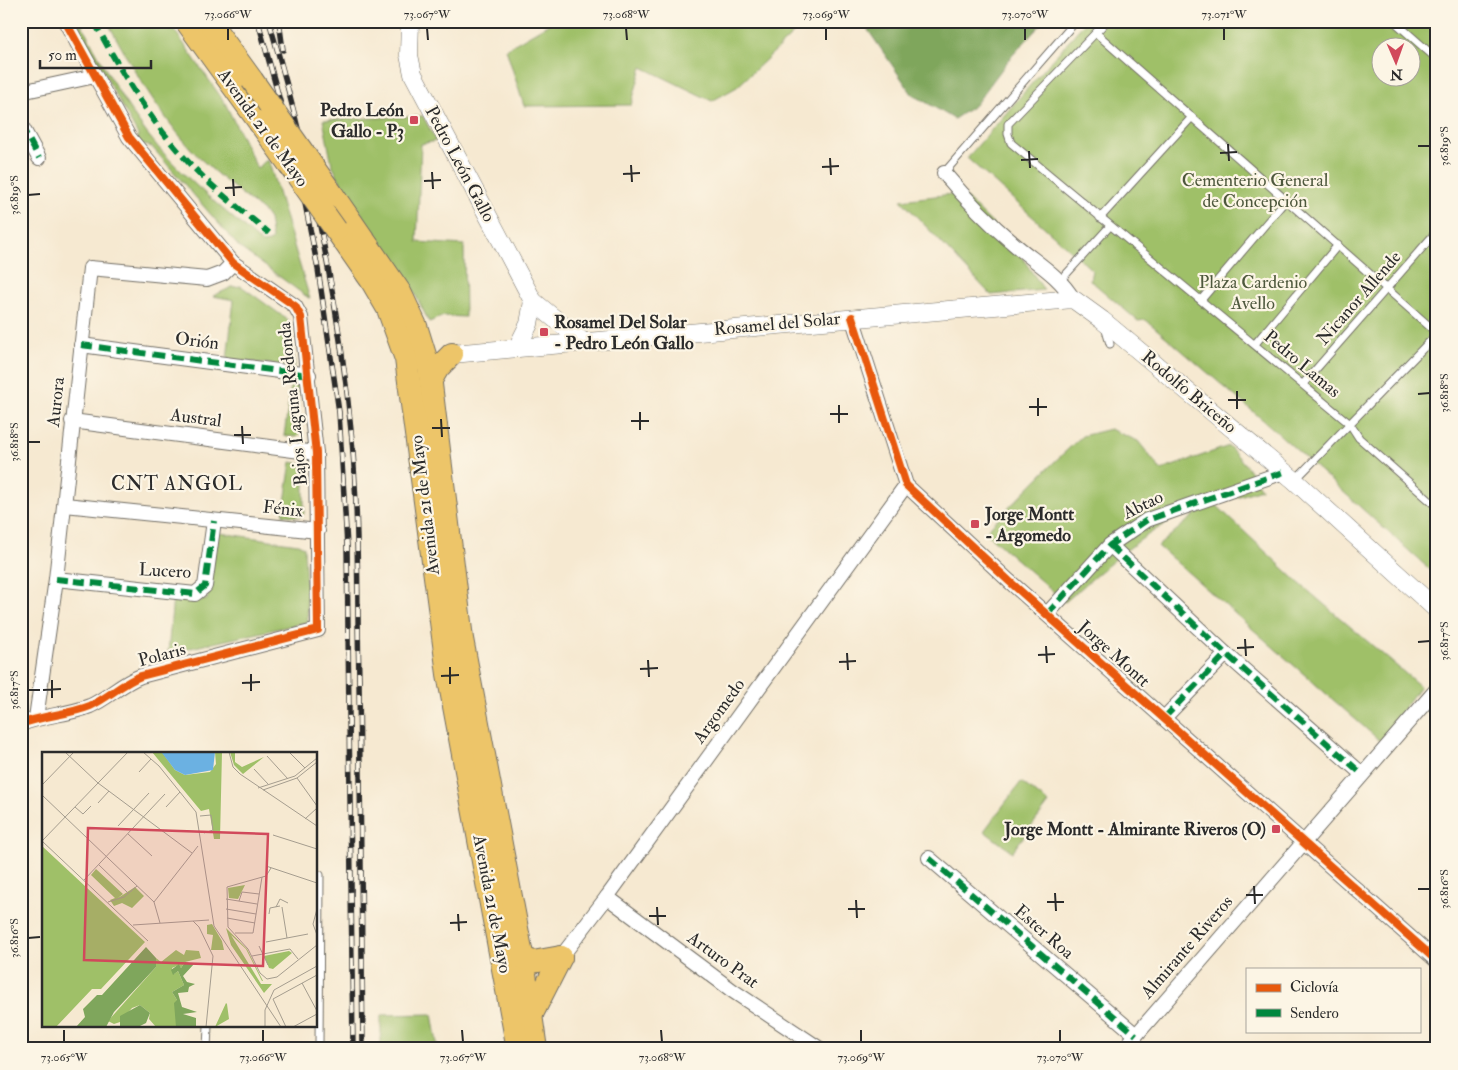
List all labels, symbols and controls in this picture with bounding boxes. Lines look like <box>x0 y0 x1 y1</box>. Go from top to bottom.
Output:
text: 73.066°W <box>204 7 252 22</box>
text: 73.067°W <box>404 7 451 22</box>
text: 73.068°W <box>603 7 650 22</box>
text: 73.069°W <box>802 7 850 22</box>
text: 73.070°W <box>1002 7 1049 22</box>
text: 73.071°W <box>1202 7 1247 22</box>
scale bar <box>40 38 151 70</box>
north arrow <box>1370 38 1420 88</box>
text: 50 m <box>48 46 77 65</box>
street label: Avenida 21 de Mayo <box>212 64 314 192</box>
text: N <box>1389 66 1404 83</box>
place label: Pedro León Gallo - P3 <box>320 99 405 143</box>
street label: Pedro León Gallo <box>420 102 500 226</box>
marker: Pedro León Gallo - P3 <box>408 114 420 126</box>
text: 36.819°S <box>1437 126 1452 166</box>
park label: Cementerio General de Concepción <box>1182 169 1329 213</box>
text: 36.819°S <box>7 175 22 215</box>
street label: Nicanor Allende <box>1312 246 1407 350</box>
park label: Plaza Cardenio Avello <box>1199 271 1308 315</box>
street label: Rosamel del Solar <box>713 307 841 341</box>
place label: Rosamel Del Solar - Pedro León Gallo <box>554 311 694 355</box>
street label: Bajos Laguna Redonda <box>273 320 313 487</box>
street label: Pedro Lamas <box>1259 325 1345 403</box>
marker: Rosamel Del Solar - Pedro León Gallo <box>538 326 550 338</box>
street label: Orión <box>174 327 220 355</box>
street label: Rodolfo Briceño <box>1137 345 1242 439</box>
text: 36.818°S <box>1437 373 1452 413</box>
street label: Aurora <box>42 375 70 429</box>
street label: Austral <box>168 403 223 433</box>
text: 36.818°S <box>7 422 22 462</box>
street label: Avenida 21 de Mayo <box>405 433 445 577</box>
district label: CNT ANGOL <box>111 472 243 496</box>
street label: Abtao <box>1118 485 1167 525</box>
street label: Fénix <box>262 495 304 523</box>
place label: Jorge Montt - Argomedo <box>984 503 1074 547</box>
marker: Jorge Montt - Argomedo <box>969 518 981 530</box>
street label: Lucero <box>138 558 192 584</box>
street label: Jorge Montt <box>1072 615 1155 692</box>
text: 36.817°S <box>1437 621 1452 661</box>
street label: Polaris <box>136 638 188 672</box>
text: 36.817°S <box>7 670 22 710</box>
street label: Argomedo <box>687 674 750 749</box>
inset map <box>42 752 318 1028</box>
place label: Jorge Montt - Almirante Riveros (O) <box>1003 818 1266 841</box>
marker: Jorge Montt - Almirante Riveros (O) <box>1270 823 1282 835</box>
street label: Avenida 21 de Mayo <box>467 832 517 976</box>
text: 36.816°S <box>1437 869 1452 909</box>
street label: Almirante Riveros <box>1135 891 1238 1004</box>
street label: Ester Roa <box>1009 900 1079 965</box>
text: 36.816°S <box>7 918 22 958</box>
street label: Arturo Prat <box>682 926 763 994</box>
legend <box>1246 968 1420 1032</box>
text: Ciclovía <box>1290 978 1339 997</box>
text: Sendero <box>1290 1004 1339 1023</box>
text: 73.065°W <box>41 1050 88 1065</box>
text: 73.066°W <box>239 1050 287 1065</box>
text: 73.067°W <box>440 1050 487 1065</box>
text: 73.068°W <box>639 1050 686 1065</box>
text: 73.069°W <box>837 1050 885 1065</box>
text: 73.070°W <box>1037 1050 1084 1065</box>

